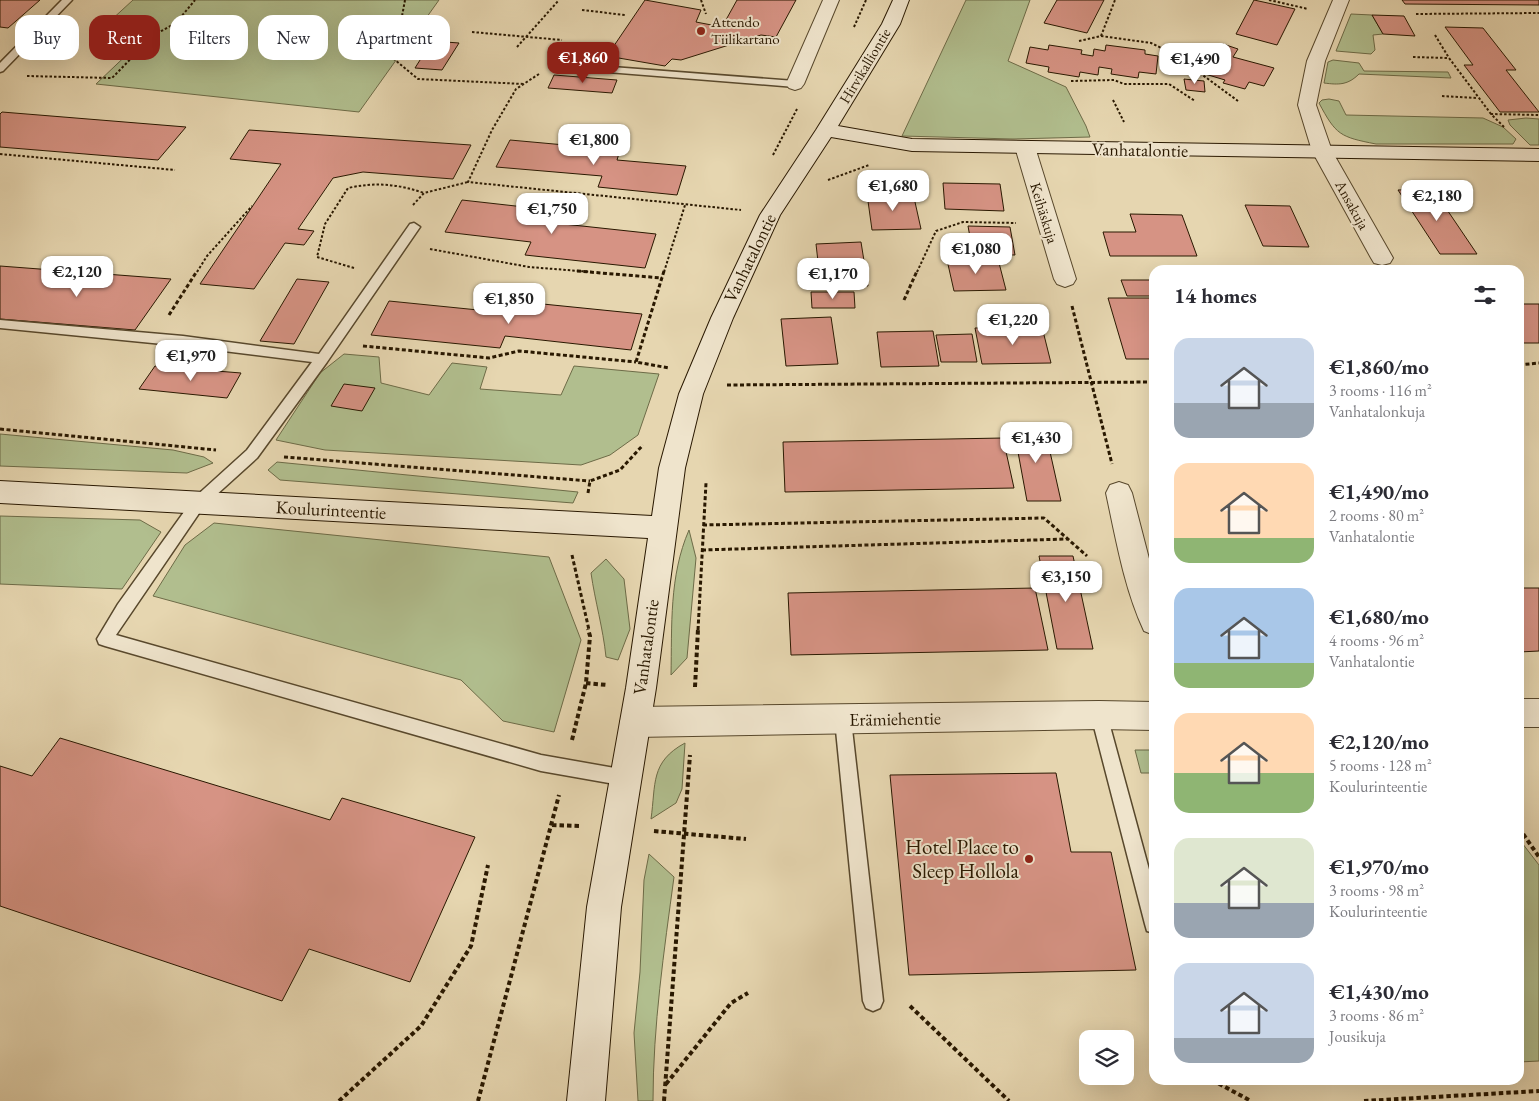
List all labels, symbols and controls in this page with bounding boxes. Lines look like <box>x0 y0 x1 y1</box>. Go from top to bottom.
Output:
place label: Attendo Tiilikartano <box>710 12 780 48</box>
chip: Buy <box>15 15 79 60</box>
chip: Rent <box>89 15 160 60</box>
chip: Filters <box>170 15 248 60</box>
chip: New <box>258 15 328 60</box>
chip: Apartment <box>338 15 450 60</box>
street label: Hirvikalliontie <box>835 24 895 107</box>
marker: Attendo Tiilikartano <box>695 25 707 37</box>
pin: €1,860 <box>542 42 624 84</box>
pin: €1,490 <box>1154 42 1236 85</box>
text: €1,860 <box>558 47 608 68</box>
text: €1,490 <box>1170 48 1220 69</box>
pin: €1,800 <box>553 124 635 166</box>
text: €1,800 <box>569 129 619 150</box>
street label: Vanhatalontie <box>1092 137 1188 162</box>
pin: €1,680 <box>852 170 934 212</box>
text: €1,680 <box>868 175 918 196</box>
street label: Ansakuja <box>1331 176 1374 233</box>
street label: Keihäskuja <box>1026 180 1063 246</box>
pin: €2,180 <box>1396 180 1478 222</box>
text: €2,180 <box>1412 185 1462 206</box>
pin: €1,750 <box>511 192 593 235</box>
text: €1,750 <box>527 198 577 219</box>
street label: Vanhatalontie <box>718 210 781 306</box>
pin: €1,080 <box>935 232 1017 275</box>
text: €1,080 <box>951 238 1001 259</box>
pin: €2,120 <box>36 256 118 298</box>
pin: €1,170 <box>792 258 874 300</box>
text: €2,120 <box>52 261 102 282</box>
text: €1,170 <box>808 263 858 284</box>
icon: filters <box>1471 281 1499 309</box>
pin: €1,850 <box>468 282 550 325</box>
text: 14 homes <box>1174 282 1257 309</box>
text: €1,850 <box>484 288 534 309</box>
pin: €1,220 <box>972 304 1054 346</box>
text: €1,220 <box>988 309 1038 330</box>
pin: €1,970 <box>150 340 232 382</box>
text: €1,970 <box>166 345 216 366</box>
text: €1,860/mo <box>1329 353 1429 380</box>
icon: home <box>1214 358 1274 418</box>
text: 3 rooms · 116 m² <box>1329 380 1432 401</box>
text: Vanhatalonkuja <box>1329 401 1425 422</box>
pin: €1,430 <box>995 422 1077 464</box>
text: €1,430 <box>1011 427 1061 448</box>
text: €1,490/mo <box>1329 478 1429 505</box>
icon: home <box>1214 483 1274 543</box>
street label: Koulurinteentie <box>275 495 387 524</box>
text: 2 rooms · 80 m² <box>1329 505 1424 526</box>
text: Vanhatalontie <box>1329 526 1414 547</box>
pin: €3,150 <box>1025 560 1107 603</box>
text: €3,150 <box>1041 566 1091 587</box>
street label: Vanhatalontie <box>627 598 664 696</box>
text: €1,680/mo <box>1329 603 1429 630</box>
icon: home <box>1214 608 1274 668</box>
text: 4 rooms · 96 m² <box>1329 630 1424 651</box>
text: Vanhatalontie <box>1329 651 1414 672</box>
street label: Erämiehentie <box>849 706 941 731</box>
text: €2,120/mo <box>1329 728 1429 755</box>
icon: home <box>1214 733 1274 793</box>
text: 5 rooms · 128 m² <box>1329 755 1432 776</box>
text: Koulurinteentie <box>1329 776 1427 797</box>
place label: Hotel Place to Sleep Hollola <box>905 833 1020 884</box>
marker: Hotel Place to Sleep Hollola <box>1023 853 1035 865</box>
text: €1,970/mo <box>1329 853 1429 880</box>
icon: home <box>1214 858 1274 918</box>
text: 3 rooms · 98 m² <box>1329 880 1424 901</box>
text: Koulurinteentie <box>1329 901 1427 922</box>
text: €1,430/mo <box>1329 978 1429 1005</box>
icon: home <box>1214 983 1274 1043</box>
text: 3 rooms · 86 m² <box>1329 1005 1424 1026</box>
text: Jousikuja <box>1329 1026 1386 1047</box>
map controls <box>1079 1030 1134 1085</box>
button: layers <box>1079 1030 1134 1085</box>

